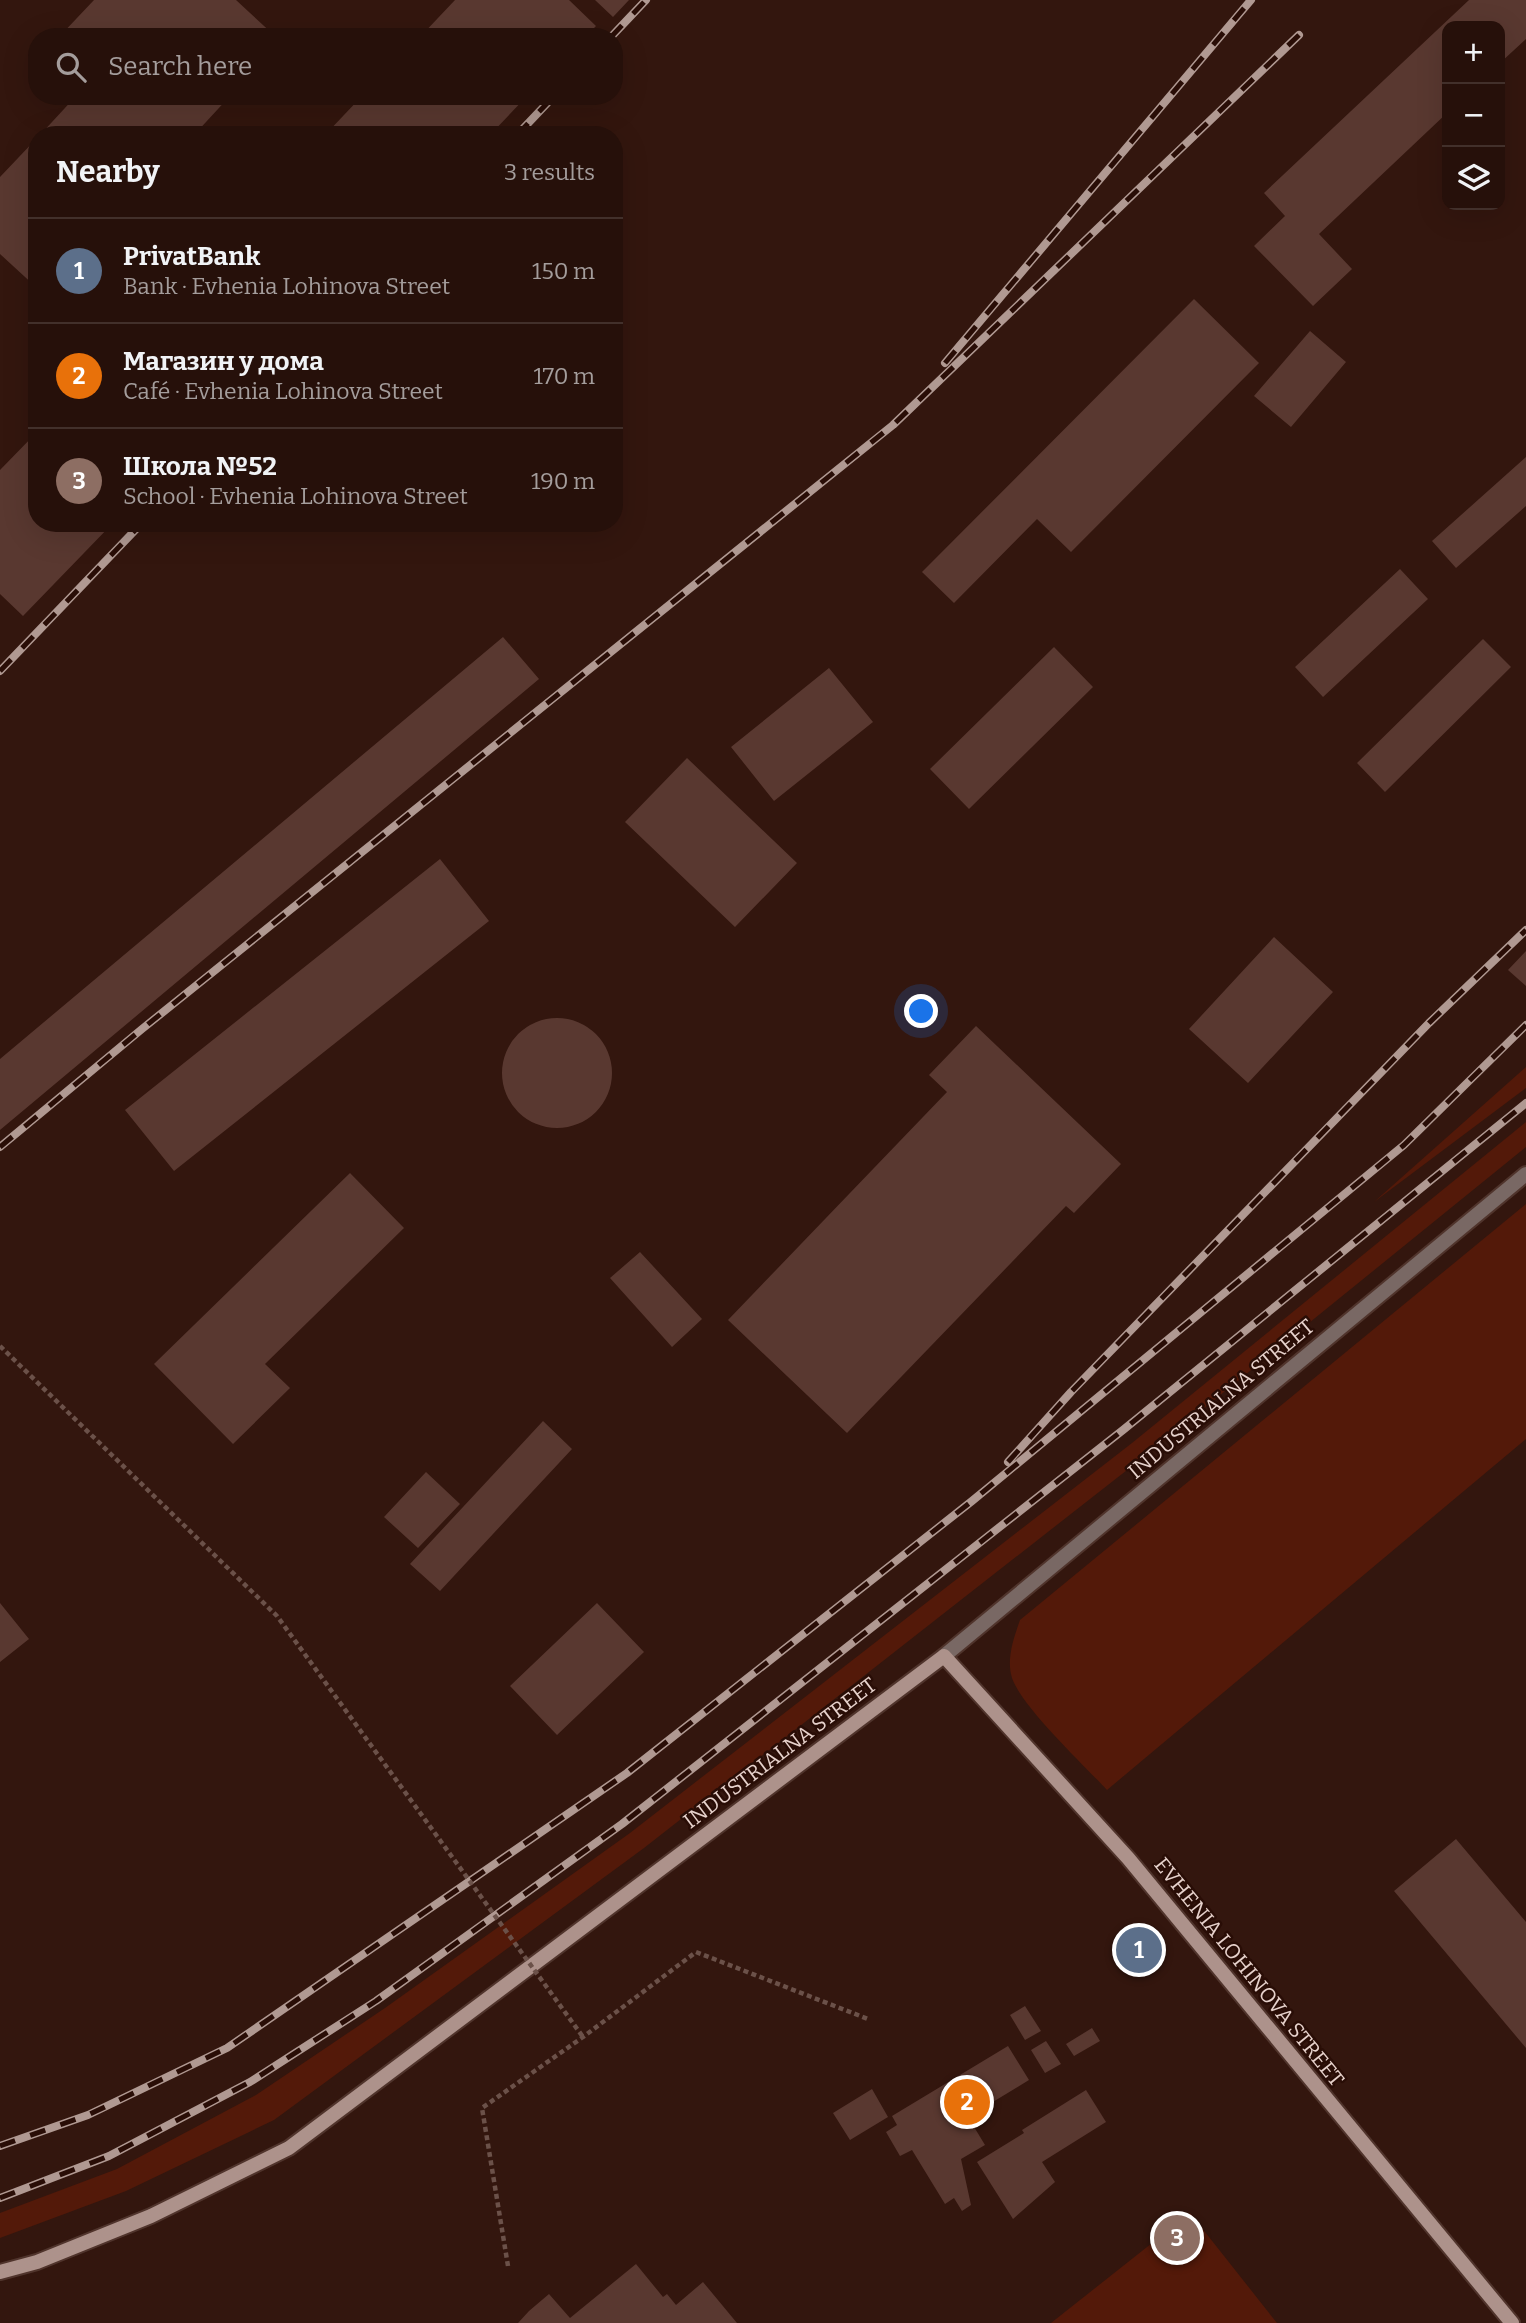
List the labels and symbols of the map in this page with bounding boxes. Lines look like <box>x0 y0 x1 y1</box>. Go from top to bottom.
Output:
your location <box>904 994 938 1028</box>
street label: INDUSTRIALNA STREET <box>1123 1313 1319 1485</box>
street label: INDUSTRIALNA STREET <box>678 1672 882 1834</box>
street label: EVHENIA LOHINOVA STREET <box>1149 1852 1349 2092</box>
pin: 1 <box>1116 1924 1162 1976</box>
pin: 2 <box>944 2076 990 2128</box>
pin: 3 <box>1154 2212 1200 2264</box>

